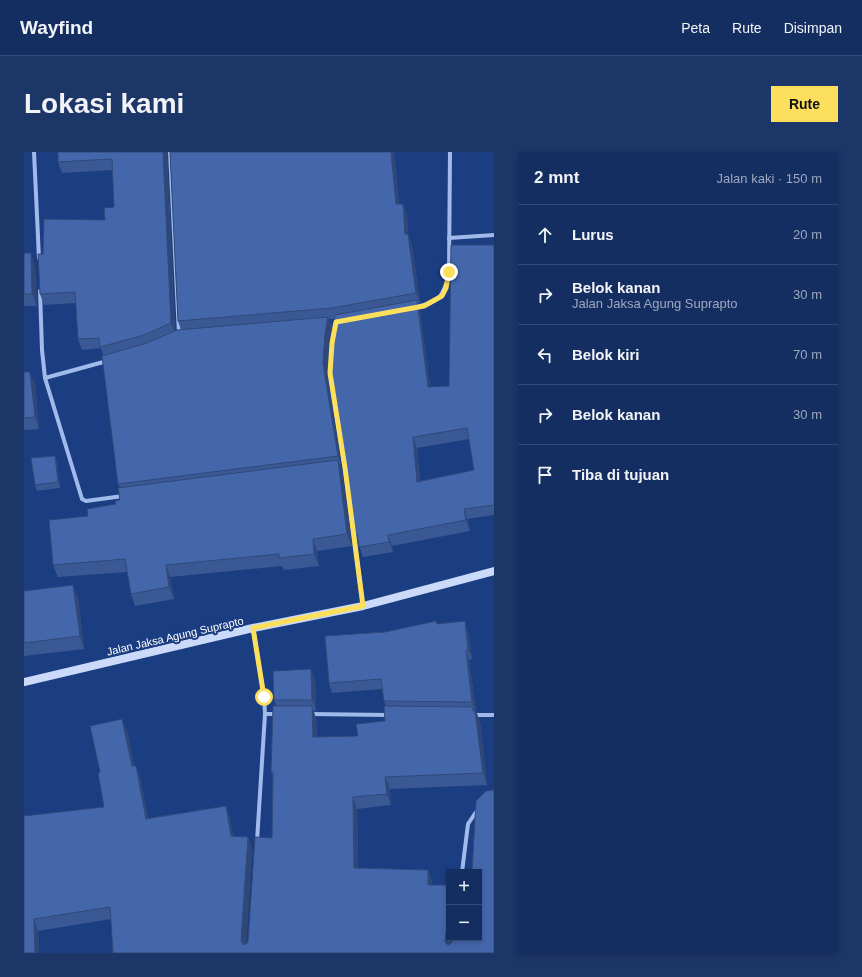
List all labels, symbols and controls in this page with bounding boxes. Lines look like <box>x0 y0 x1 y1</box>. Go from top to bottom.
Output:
text: Wayfind <box>20 17 93 38</box>
text: Peta <box>681 20 710 36</box>
text: Rute <box>732 20 762 36</box>
text: Disimpan <box>784 20 842 36</box>
button: Rute <box>771 86 838 122</box>
text: Lokasi kami <box>24 88 184 119</box>
text: 2 mnt <box>534 168 579 187</box>
text: Jalan kaki · 150 m <box>717 171 822 186</box>
icon: ahead <box>534 224 556 246</box>
text: Lurus <box>572 226 614 243</box>
text: 20 m <box>793 227 822 242</box>
route end <box>440 263 458 281</box>
text: Belok kanan <box>572 279 660 296</box>
icon: right <box>534 284 556 306</box>
text: 30 m <box>793 287 822 302</box>
text: Jalan Jaksa Agung Suprapto <box>572 296 738 311</box>
icon: left <box>534 344 556 366</box>
text: Belok kiri <box>572 346 640 363</box>
text: 70 m <box>793 347 822 362</box>
icon: right <box>534 404 556 426</box>
text: Belok kanan <box>572 406 660 423</box>
text: 30 m <box>793 407 822 422</box>
icon: arrive <box>534 464 556 486</box>
text: Tiba di tujuan <box>572 466 669 483</box>
street label: Jalan Jaksa Agung Suprapto <box>105 614 245 658</box>
route start <box>255 688 273 706</box>
map controls <box>446 869 482 941</box>
button: + <box>446 869 482 905</box>
button: − <box>446 905 482 941</box>

